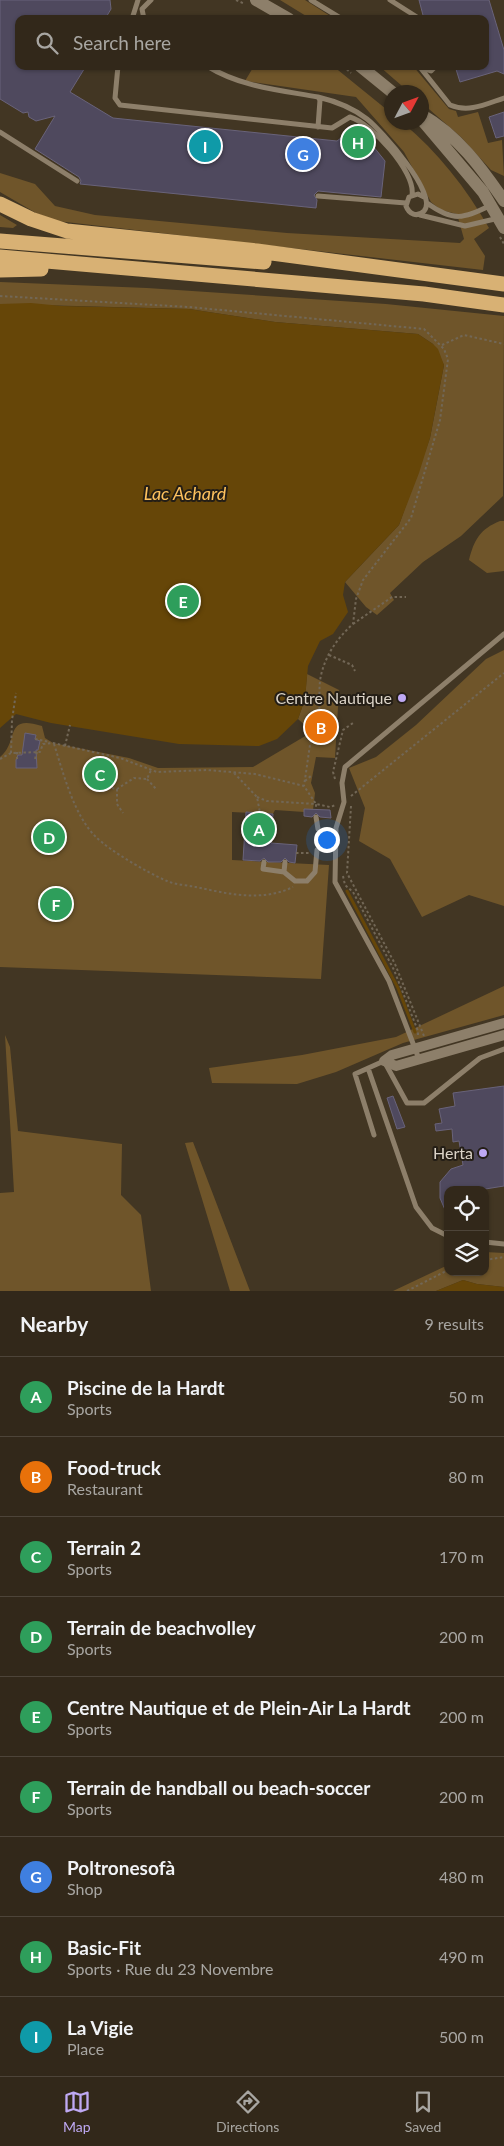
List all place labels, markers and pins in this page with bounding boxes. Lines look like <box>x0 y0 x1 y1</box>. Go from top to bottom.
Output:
pin: H <box>342 123 374 161</box>
pin: I <box>189 127 221 165</box>
pin: G <box>287 135 319 173</box>
pin: E <box>167 582 199 620</box>
place label: Centre Nautique <box>275 688 392 707</box>
marker: Centre Nautique <box>396 692 408 704</box>
pin: B <box>305 708 337 746</box>
pin: C <box>84 755 116 793</box>
pin: A <box>243 810 275 848</box>
pin: D <box>33 818 65 856</box>
pin: F <box>40 885 72 923</box>
place label: Herta <box>433 1143 473 1162</box>
marker: Herta <box>477 1147 489 1159</box>

